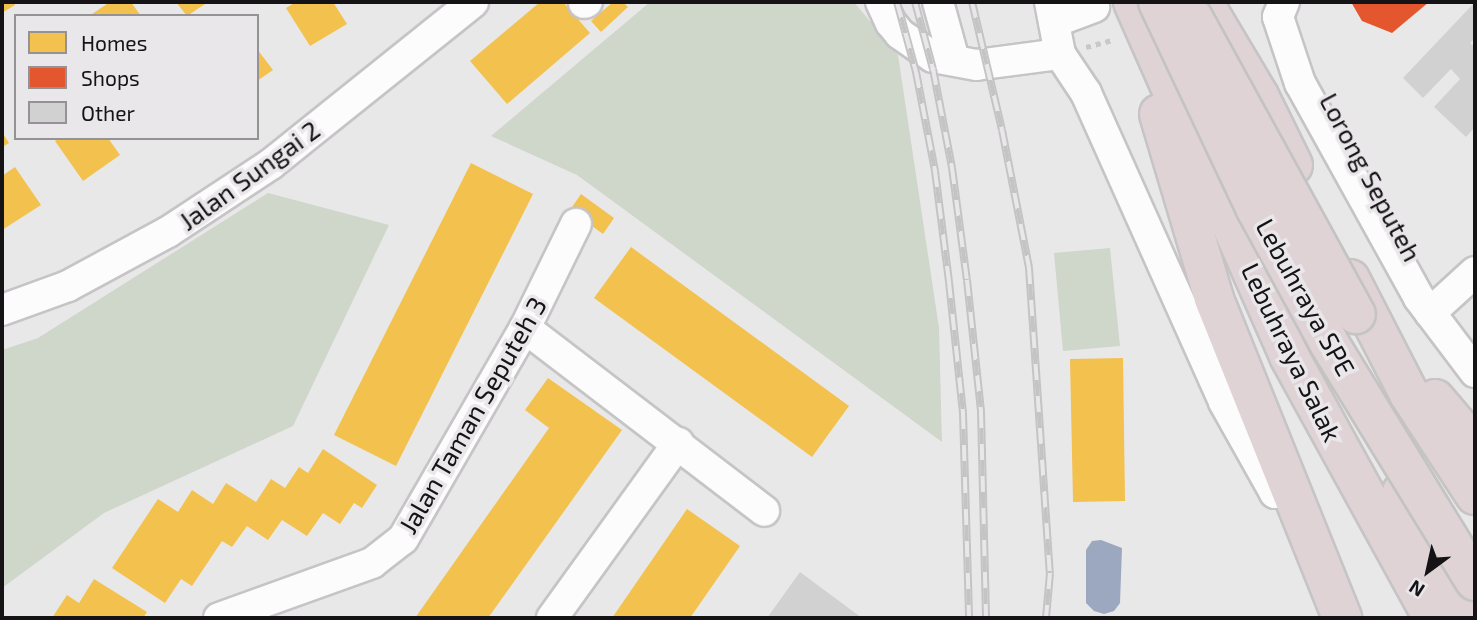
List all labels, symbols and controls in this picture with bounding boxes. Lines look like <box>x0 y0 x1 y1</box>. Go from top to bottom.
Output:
legend <box>14 14 259 140</box>
text: Homes <box>81 30 147 55</box>
text: Shops <box>81 65 140 90</box>
street label: Lorong Seputeh <box>1314 88 1428 266</box>
text: Other <box>81 100 135 125</box>
street label: Jalan Sungai 2 <box>173 114 325 236</box>
street label: Lebuhraya SPE <box>1250 213 1362 381</box>
street label: Lebuhraya Salak <box>1235 258 1349 446</box>
street label: Jalan Taman Seputeh 3 <box>391 291 553 539</box>
north arrow <box>1393 536 1463 606</box>
text: N <box>1404 576 1428 602</box>

